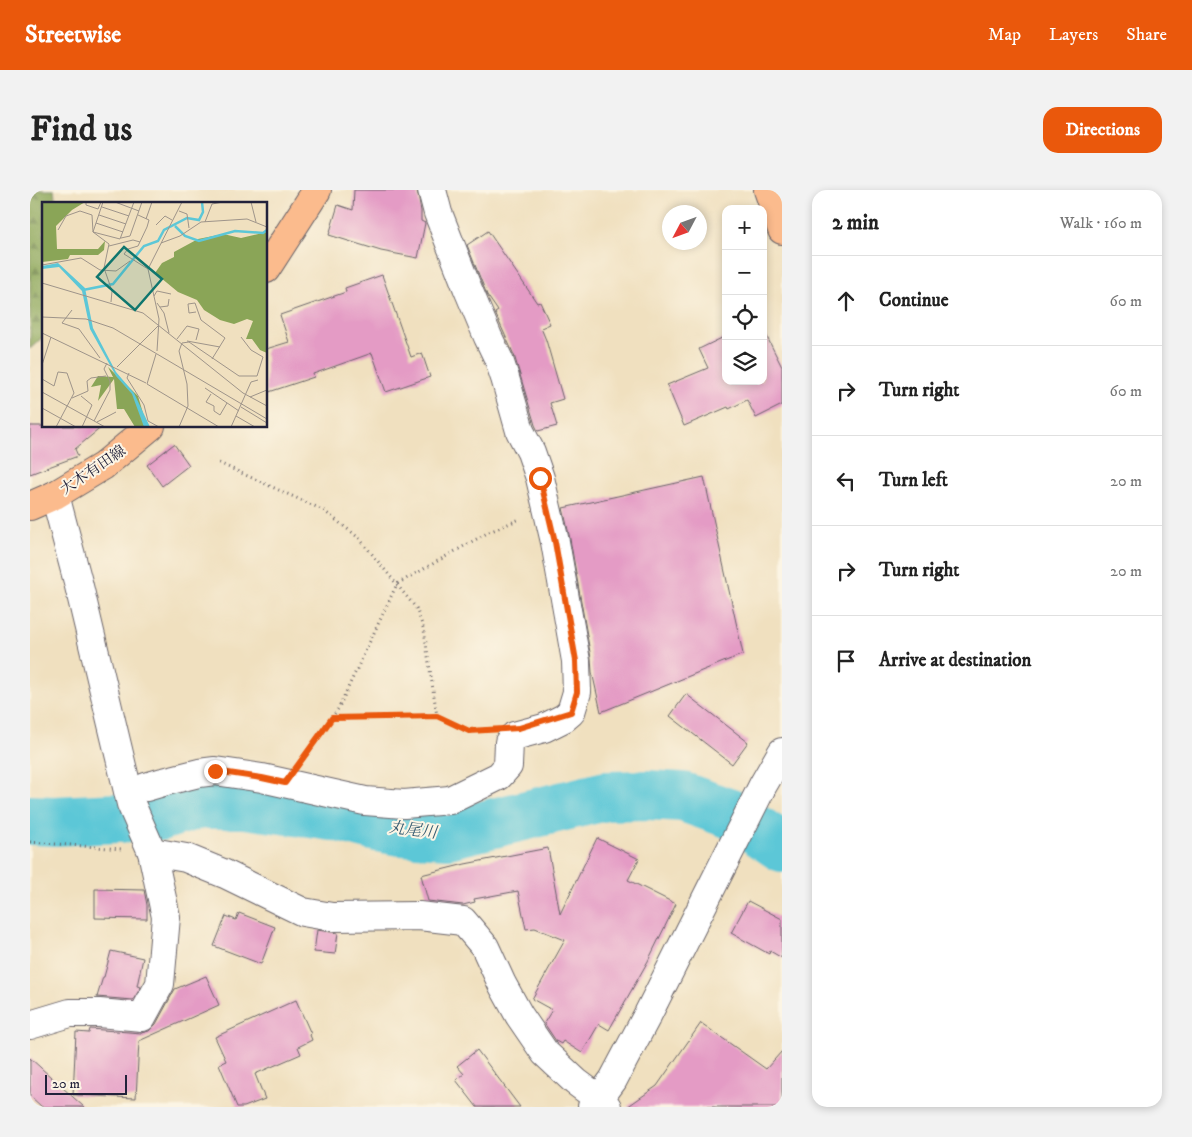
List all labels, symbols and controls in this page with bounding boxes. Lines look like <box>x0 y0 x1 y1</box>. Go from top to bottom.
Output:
text: Streetwise <box>25 20 121 50</box>
text: Map <box>988 24 1021 46</box>
text: Layers <box>1049 24 1098 46</box>
text: Share <box>1126 24 1167 46</box>
button: Directions <box>1043 107 1162 153</box>
text: Find us <box>30 108 132 152</box>
inset map <box>42 202 268 428</box>
north arrow <box>662 205 707 250</box>
map controls <box>722 205 767 385</box>
button: + <box>722 205 767 250</box>
text: 2 min <box>832 210 879 236</box>
text: Walk · 160 m <box>1060 213 1142 233</box>
button: − <box>722 250 767 295</box>
icon: ahead <box>832 287 860 315</box>
text: Continue <box>879 289 949 312</box>
text: 60 m <box>1110 291 1142 311</box>
button: locate <box>722 295 767 340</box>
button: layers <box>722 340 767 385</box>
icon: right <box>832 377 860 405</box>
text: Turn right <box>879 379 959 402</box>
text: 60 m <box>1110 381 1142 401</box>
street label: 大木有田線 <box>57 441 129 499</box>
route start <box>529 467 552 490</box>
icon: left <box>832 467 860 495</box>
text: Turn left <box>879 469 948 492</box>
text: 20 m <box>1110 471 1142 491</box>
icon: right <box>832 557 860 585</box>
text: Turn right <box>879 559 959 582</box>
text: 20 m <box>1110 561 1142 581</box>
icon: arrive <box>832 647 860 675</box>
text: Arrive at destination <box>879 649 1031 672</box>
route end <box>204 760 227 783</box>
water label: 丸尾川 <box>388 817 440 843</box>
scale bar <box>45 1072 128 1095</box>
text: 20 m <box>52 1075 80 1093</box>

